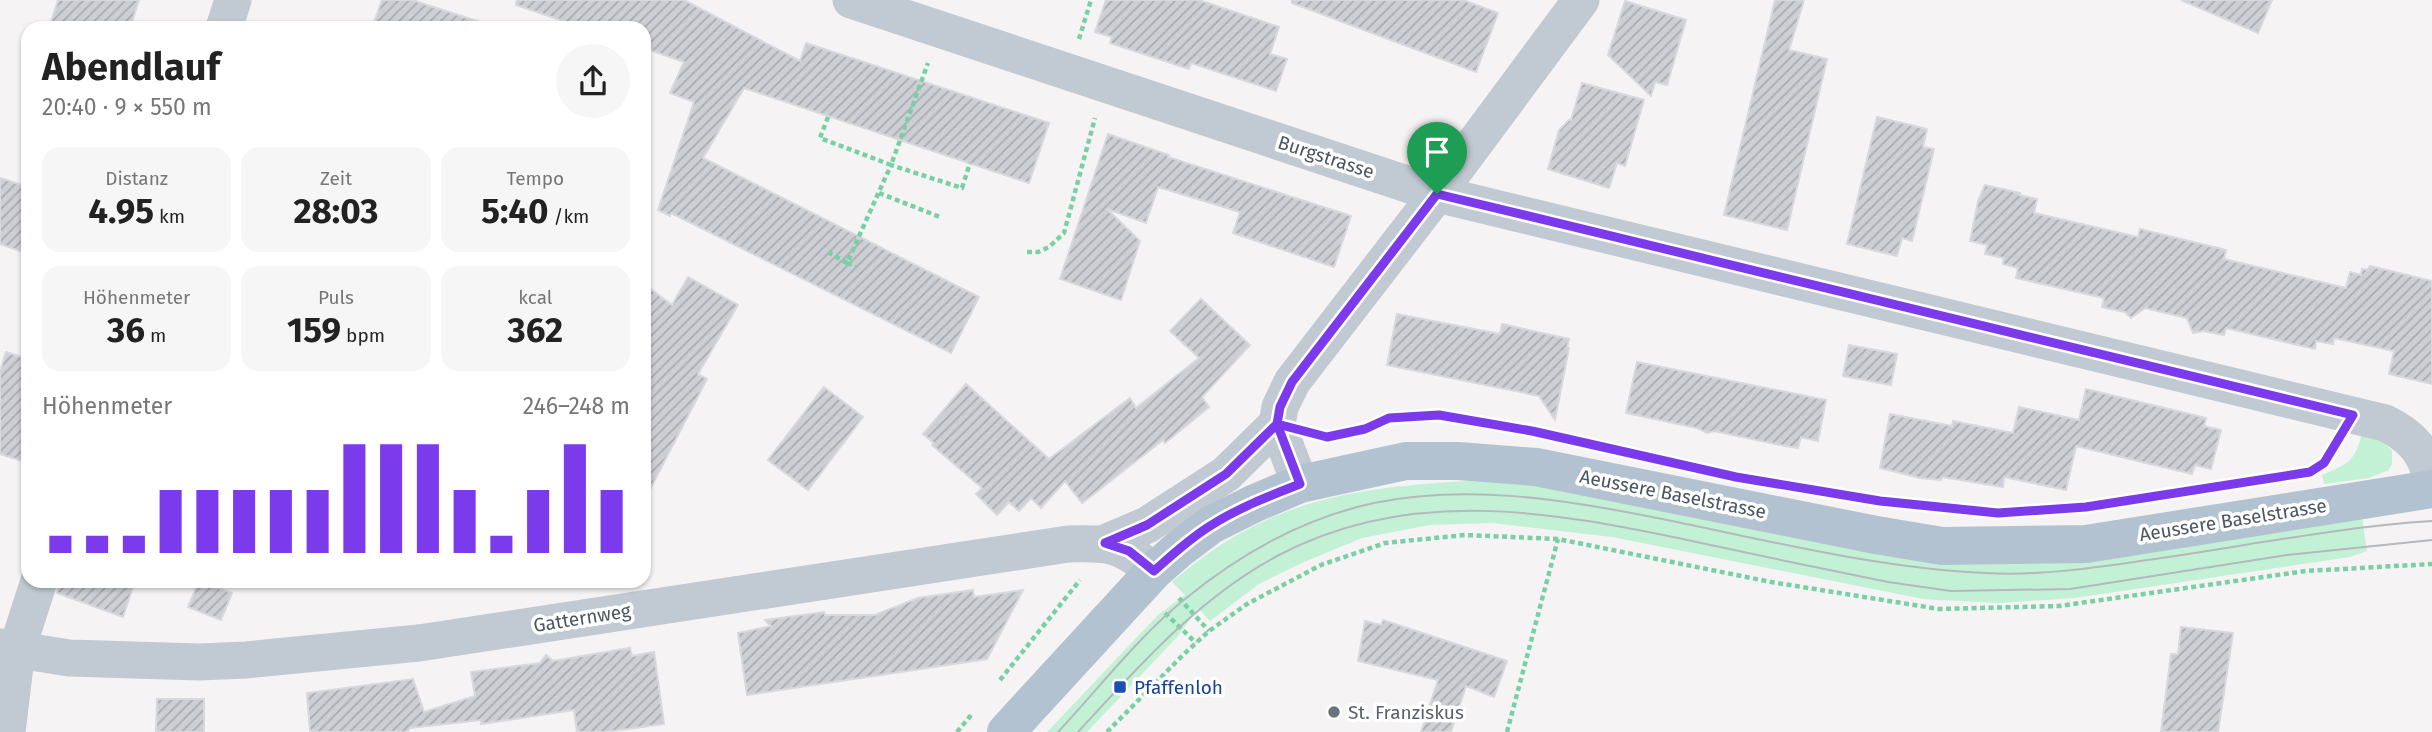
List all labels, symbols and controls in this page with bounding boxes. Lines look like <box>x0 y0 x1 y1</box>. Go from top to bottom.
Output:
text: Abendlauf <box>42 44 220 90</box>
button: share <box>556 44 630 118</box>
text: 20:40 · 9 × 550 m <box>42 93 212 121</box>
pin <box>1407 122 1467 194</box>
street label: Burgstrasse <box>1275 131 1377 183</box>
icon: arrive <box>1418 133 1456 171</box>
text: Distanz <box>105 167 168 190</box>
text: Zeit <box>320 167 352 190</box>
text: Tempo <box>506 167 564 190</box>
text: 4.95 <box>88 190 154 232</box>
text: 28:03 <box>293 190 379 232</box>
text: 5:40 <box>481 190 548 232</box>
text: km <box>154 205 185 228</box>
text: /km <box>548 205 589 228</box>
text: Höhenmeter <box>83 286 190 309</box>
text: Puls <box>318 286 354 309</box>
text: kcal <box>518 286 552 309</box>
text: 36 <box>107 309 145 351</box>
text: 159 <box>287 309 341 351</box>
text: 362 <box>508 309 563 351</box>
text: m <box>145 324 166 347</box>
text: bpm <box>341 324 385 347</box>
text: Höhenmeter <box>42 392 172 420</box>
text: 246–248 m <box>523 392 630 420</box>
street label: Aeussere Baselstrasse <box>1578 465 1768 523</box>
street label: Aeussere Baselstrasse <box>2138 494 2328 546</box>
street label: Gatternweg <box>532 599 633 637</box>
place label: Pfaffenloh <box>1134 676 1223 699</box>
marker: Pfaffenloh <box>1112 679 1128 695</box>
place label: St. Franziskus <box>1348 701 1464 724</box>
marker: St. Franziskus <box>1326 704 1342 720</box>

